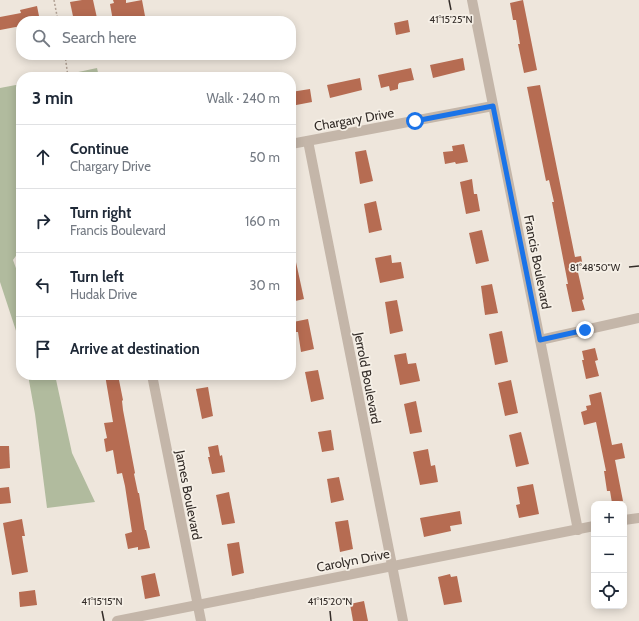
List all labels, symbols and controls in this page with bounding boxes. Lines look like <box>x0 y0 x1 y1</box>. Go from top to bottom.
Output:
text: 41°15'25"N <box>429 13 473 26</box>
search box <box>16 16 296 60</box>
icon: search <box>30 27 52 49</box>
text: Search here <box>62 29 137 47</box>
text: 3 min <box>32 88 73 108</box>
text: Walk · 240 m <box>206 90 280 106</box>
street label: Chargary Drive <box>313 104 396 134</box>
route start <box>406 112 424 130</box>
text: Continue <box>70 140 129 158</box>
icon: ahead <box>32 146 54 168</box>
text: 50 m <box>250 149 280 165</box>
text: Chargary Drive <box>70 158 151 174</box>
text: Turn right <box>70 204 131 222</box>
icon: right <box>32 210 54 232</box>
text: 160 m <box>245 213 280 229</box>
street label: Francis Boulevard <box>521 213 555 311</box>
text: Francis Boulevard <box>70 222 166 238</box>
text: 81°48'50"W <box>570 261 621 274</box>
text: Turn left <box>70 268 124 286</box>
icon: left <box>32 274 54 296</box>
text: 30 m <box>250 277 280 293</box>
text: Hudak Drive <box>70 286 137 302</box>
route end <box>576 321 594 339</box>
street label: Jerrold Boulevard <box>351 330 385 425</box>
icon: arrive <box>32 338 54 360</box>
text: Arrive at destination <box>70 340 200 358</box>
street label: James Boulevard <box>172 448 206 541</box>
map controls <box>591 501 627 609</box>
button: + <box>591 501 627 537</box>
button: − <box>591 537 627 573</box>
street label: Carolyn Drive <box>315 545 391 575</box>
button: locate <box>591 573 627 609</box>
text: 41°15'15"N <box>81 595 123 608</box>
text: 41°15'20"N <box>308 595 352 608</box>

